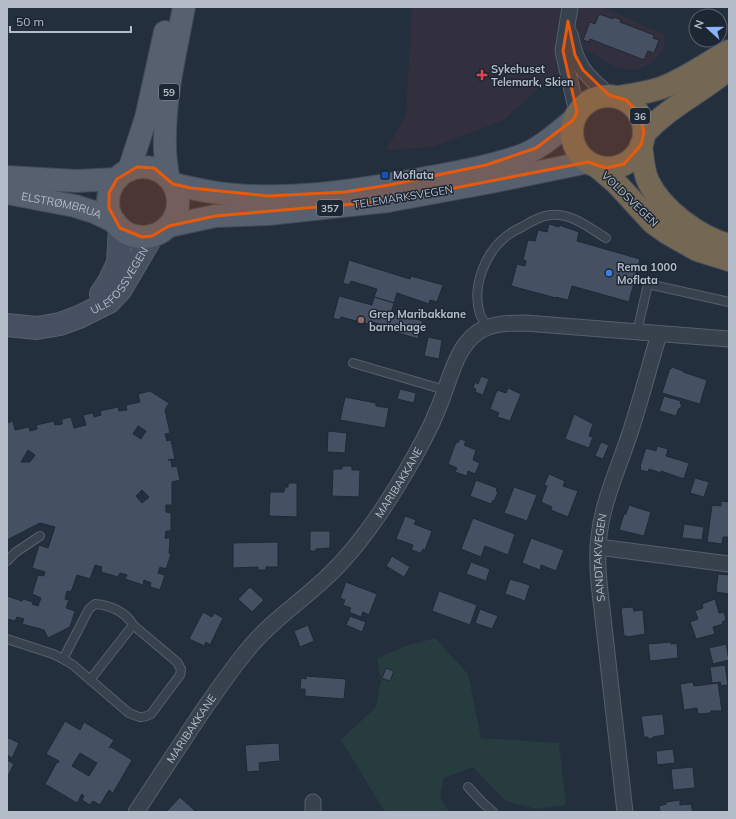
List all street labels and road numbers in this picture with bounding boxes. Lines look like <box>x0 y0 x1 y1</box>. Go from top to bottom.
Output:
road number: 59 <box>159 84 179 100</box>
road number: 36 <box>630 108 650 124</box>
street label: VOLDSVEGEN <box>599 168 661 230</box>
street label: TELEMARKSVEGEN <box>352 182 454 212</box>
street label: ELSTRØMBRUA <box>20 189 104 222</box>
road number: 357 <box>317 200 343 216</box>
street label: ULEFOSSVEGEN <box>88 244 151 317</box>
street label: MARIBAKKANE <box>372 445 425 520</box>
street label: SANDTAKVEGEN <box>591 512 610 602</box>
street label: MARIBAKKANE <box>163 692 219 766</box>

